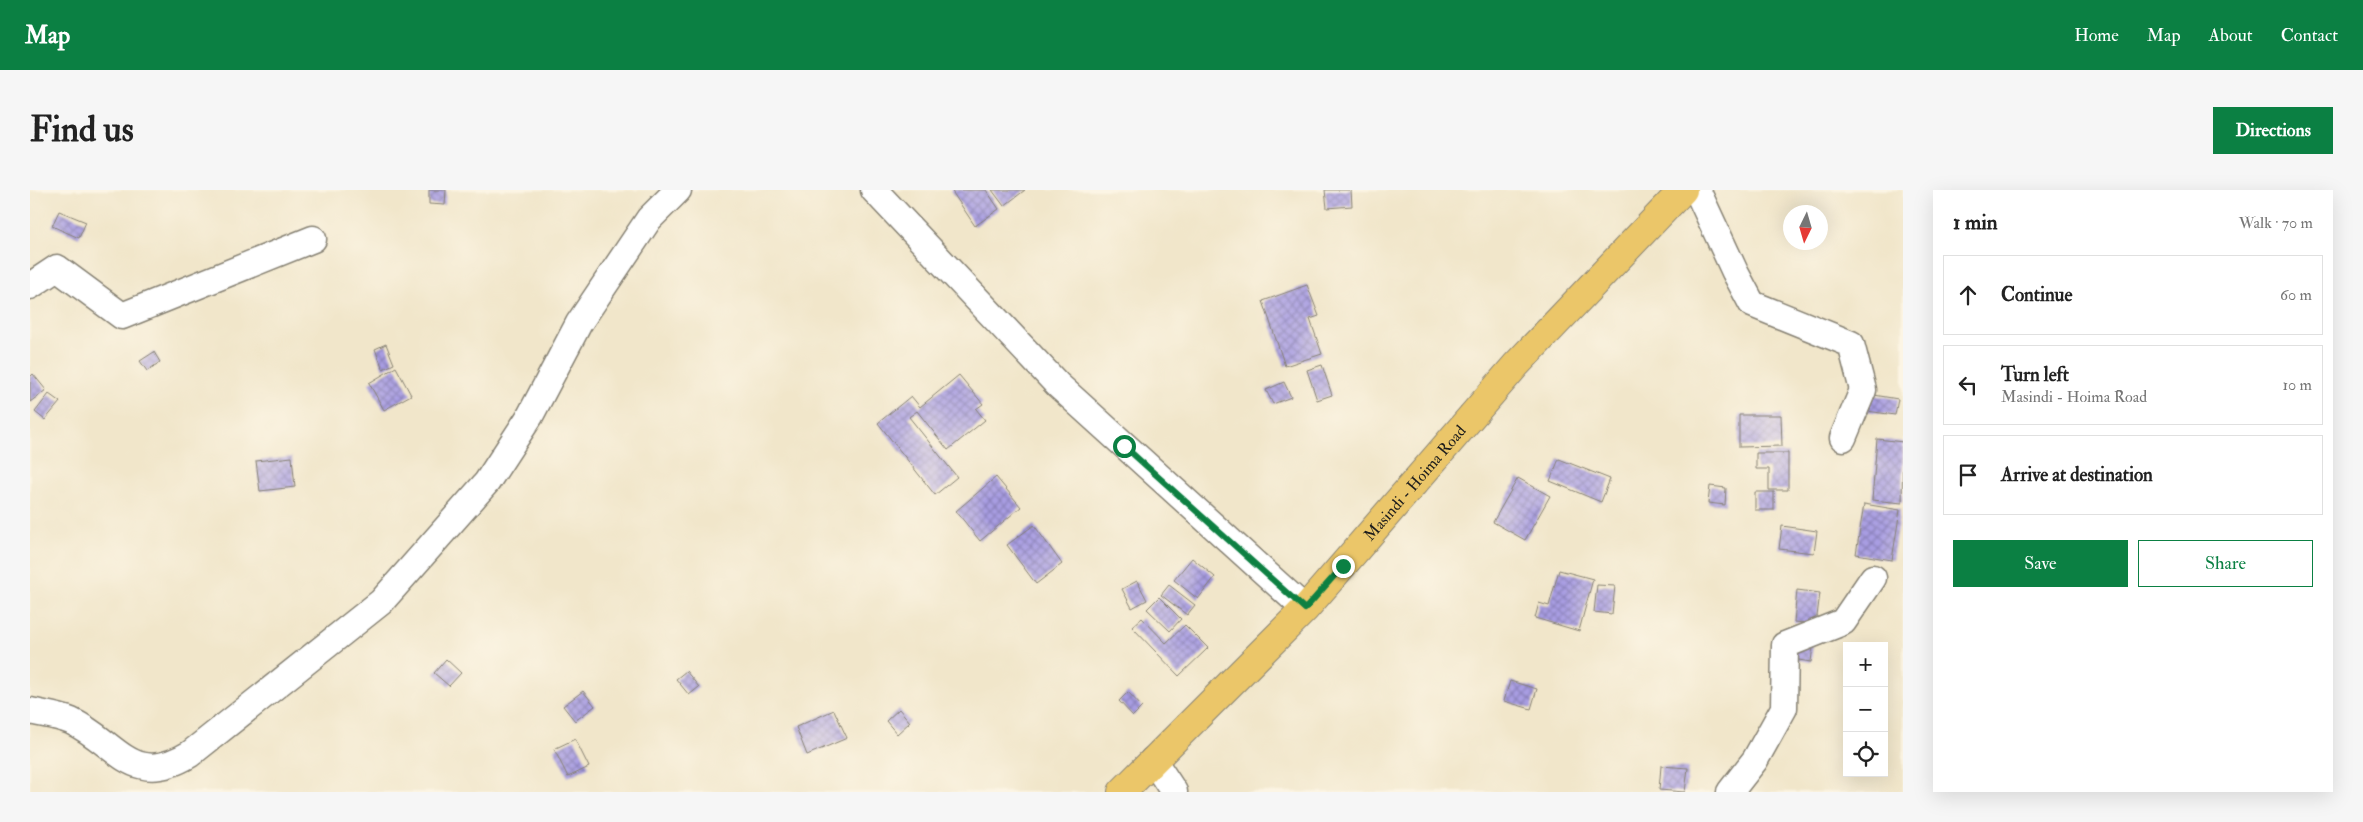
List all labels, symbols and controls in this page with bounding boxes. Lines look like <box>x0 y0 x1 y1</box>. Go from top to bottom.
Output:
text: Map <box>25 20 70 51</box>
text: Home <box>2074 24 2119 47</box>
text: Map <box>2147 24 2181 47</box>
text: About <box>2209 24 2253 47</box>
text: Contact <box>2281 24 2338 47</box>
button: Directions <box>2213 107 2333 154</box>
text: Find us <box>30 108 134 152</box>
north arrow <box>1783 205 1828 250</box>
text: 1 min <box>1953 209 1998 236</box>
text: Walk · 70 m <box>2239 213 2313 233</box>
icon: ahead <box>1954 281 1982 309</box>
text: Continue <box>2001 283 2072 307</box>
text: 60 m <box>2280 285 2312 305</box>
text: Turn left <box>2001 363 2069 387</box>
icon: left <box>1954 371 1982 399</box>
text: 10 m <box>2282 375 2312 395</box>
text: Masindi - Hoima Road <box>2001 387 2147 407</box>
street label: Masindi - Hoima Road <box>1360 421 1471 545</box>
route start <box>1113 435 1136 458</box>
icon: arrive <box>1954 461 1982 489</box>
text: Arrive at destination <box>2001 463 2153 487</box>
button: Save <box>1953 540 2128 587</box>
button: Share <box>2138 540 2313 587</box>
route end <box>1332 555 1355 578</box>
map controls <box>1843 642 1888 777</box>
button: + <box>1843 642 1888 687</box>
button: − <box>1843 687 1888 732</box>
button: locate <box>1843 732 1888 777</box>

